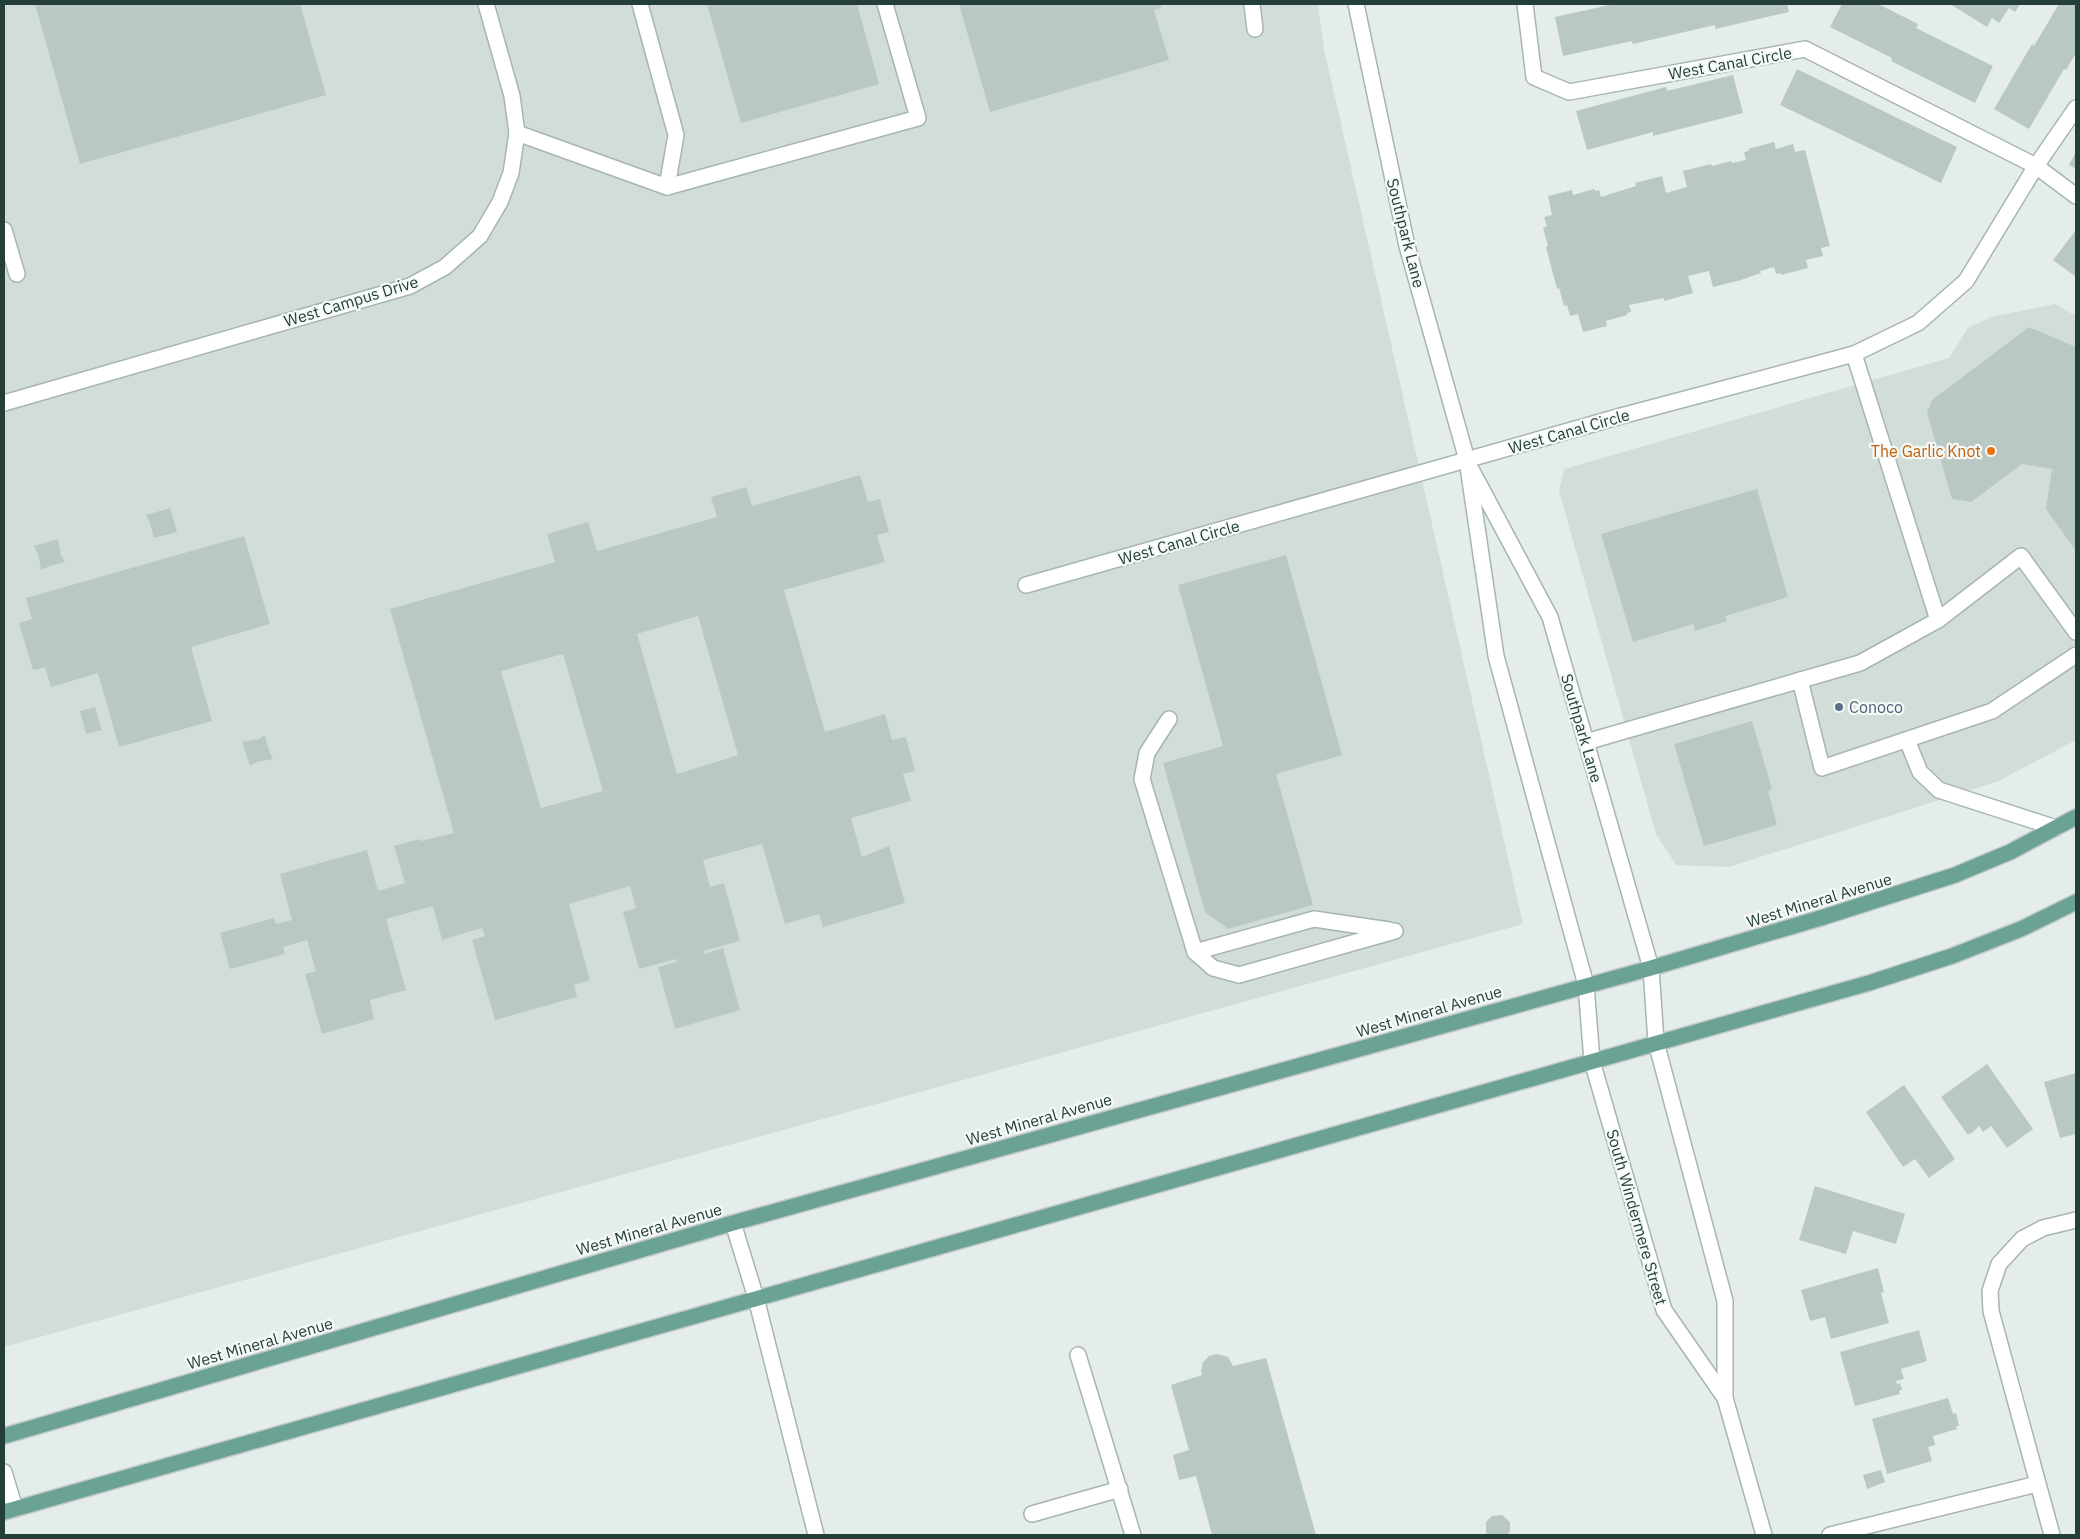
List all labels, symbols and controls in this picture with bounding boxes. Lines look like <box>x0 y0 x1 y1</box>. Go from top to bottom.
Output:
street label: West Canal Circle <box>1667 42 1794 84</box>
street label: Southpark Lane <box>1383 176 1429 290</box>
street label: West Campus Drive <box>281 271 421 331</box>
street label: West Canal Circle <box>1506 404 1632 458</box>
place label: The Garlic Knot <box>1871 441 1981 461</box>
marker: The Garlic Knot <box>1985 445 1997 457</box>
street label: West Canal Circle <box>1116 515 1242 569</box>
street label: Southpark Lane <box>1557 671 1607 785</box>
place label: Conoco <box>1849 697 1903 717</box>
marker: Conoco <box>1833 701 1845 713</box>
street label: West Mineral Avenue <box>1744 868 1894 932</box>
street label: West Mineral Avenue <box>1354 981 1504 1041</box>
street label: West Mineral Avenue <box>964 1089 1114 1149</box>
street label: South Windermere Street <box>1602 1127 1672 1307</box>
street label: West Mineral Avenue <box>574 1199 724 1259</box>
street label: West Mineral Avenue <box>185 1313 335 1373</box>

